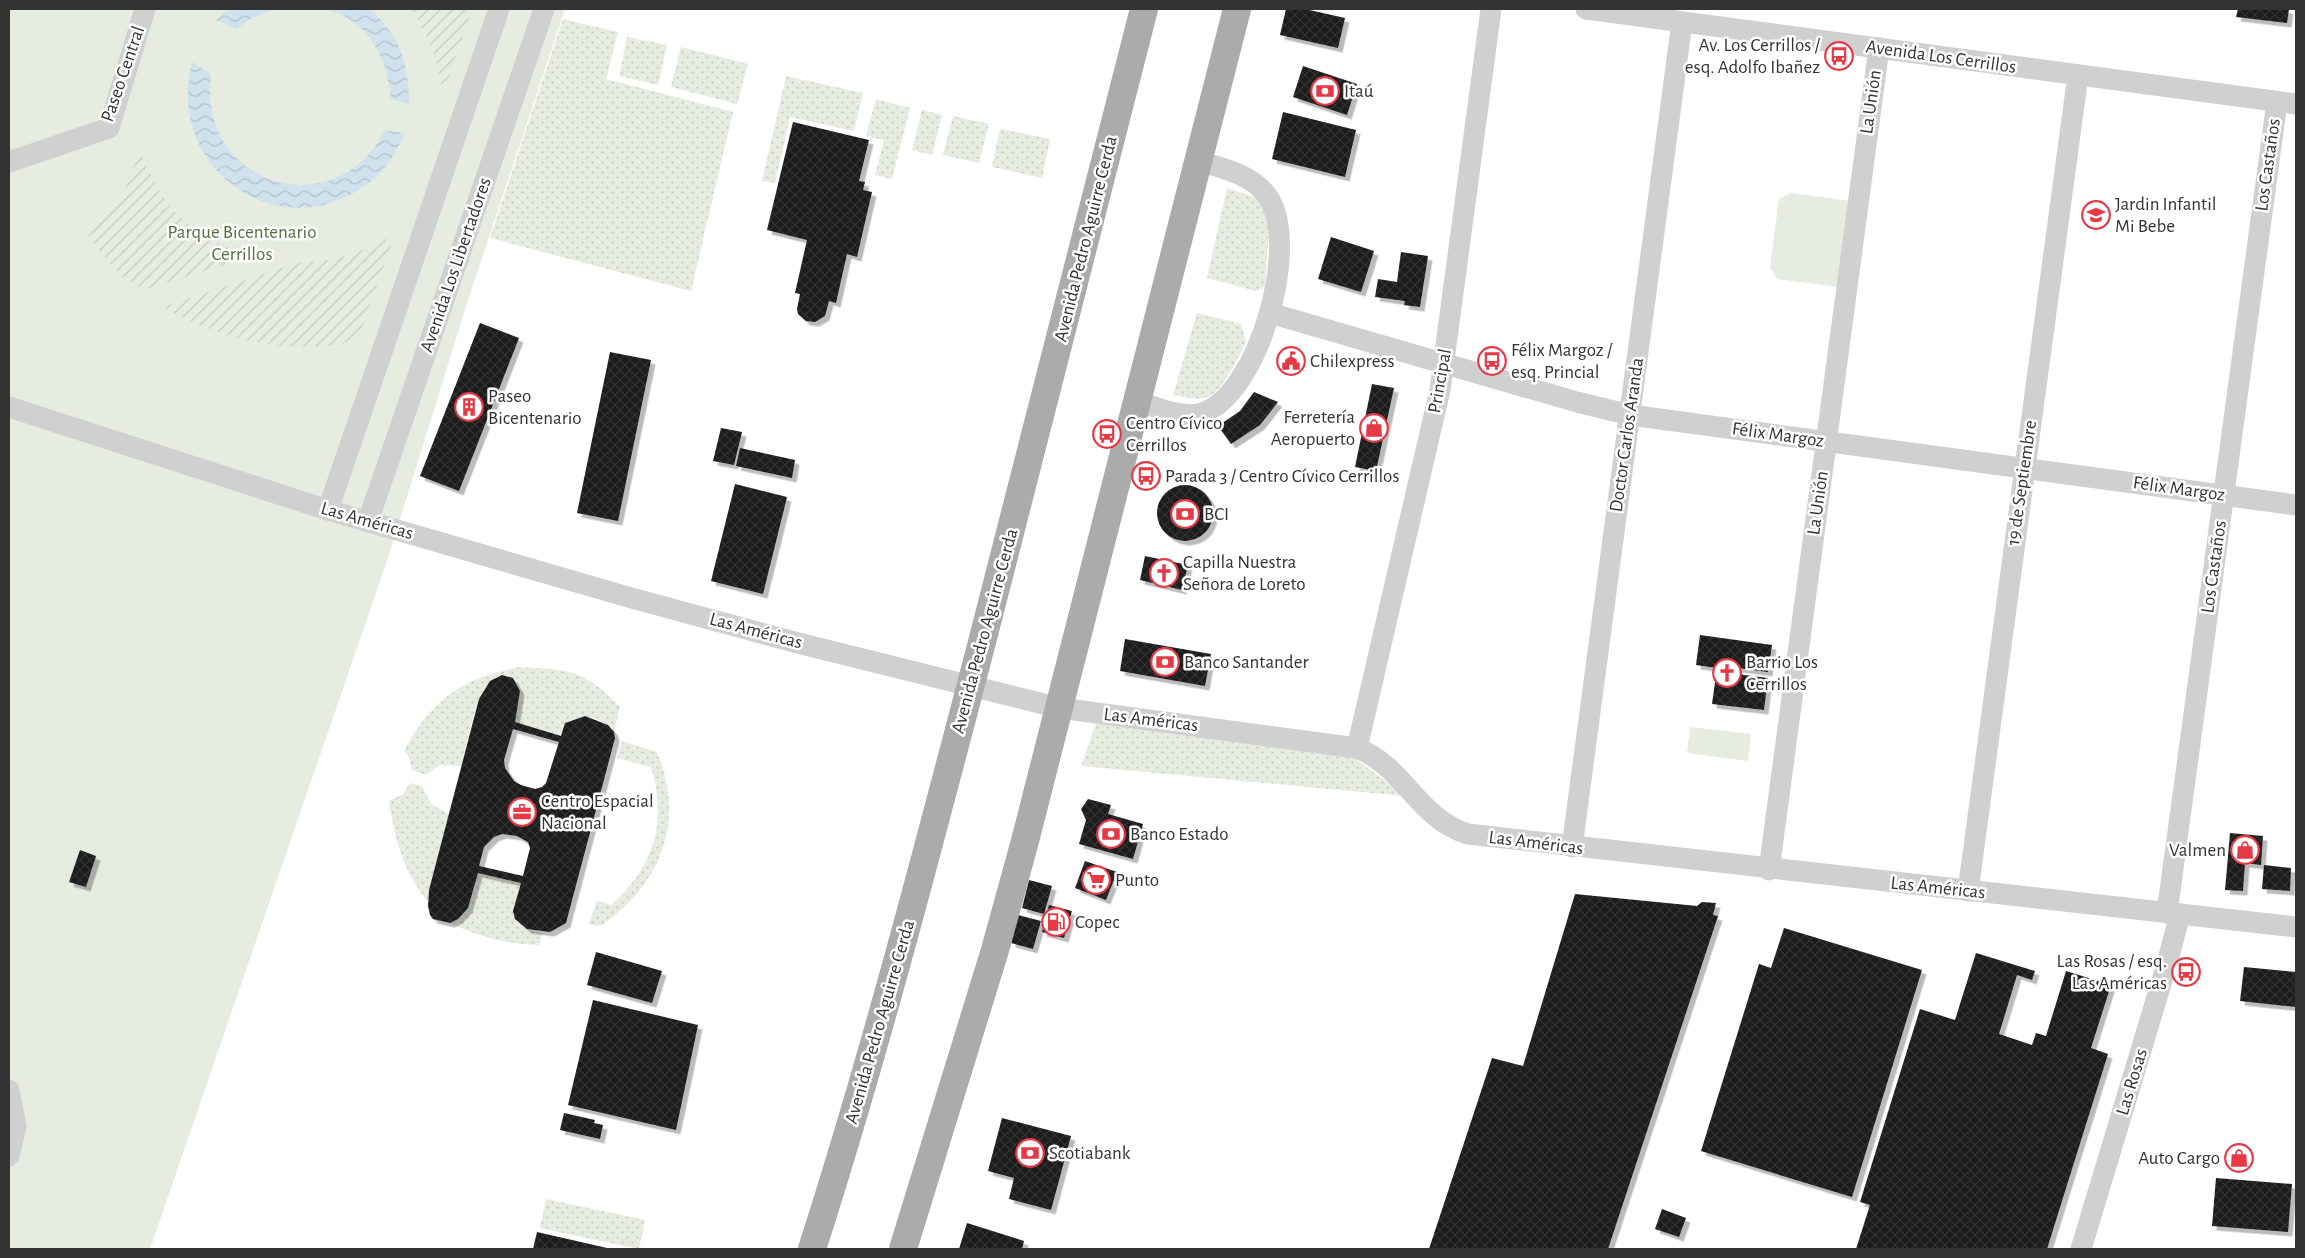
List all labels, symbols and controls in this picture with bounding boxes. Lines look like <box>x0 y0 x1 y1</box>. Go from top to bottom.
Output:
street label: Paseo Central <box>98 24 148 124</box>
place label: Av. Los Cerrillos / esq. Adolfo Ibañez <box>1685 36 1821 77</box>
street label: Avenida Los Cerrillos <box>1865 37 2017 77</box>
bus stop icon: Av. Los Cerrillos / esq. Adolfo Ibañez <box>1824 41 1854 71</box>
street label: La Unión <box>1857 69 1885 135</box>
bank icon: Itaú <box>1310 76 1340 106</box>
place label: Itaú <box>1344 82 1374 101</box>
street label: Los Castaños <box>2252 117 2284 213</box>
street label: Avenida Pedro Aguirre Cerda <box>1051 134 1121 344</box>
street label: Avenida Los Libertadores <box>417 175 495 355</box>
place label: Jardin Infantil Mi Bebe <box>2115 195 2216 236</box>
school or university icon: Jardin Infantil Mi Bebe <box>2081 200 2111 230</box>
park label: Parque Bicentenario Cerrillos <box>167 223 317 264</box>
place label: Félix Margoz / esq. Princial <box>1511 341 1613 382</box>
public building icon: Chilexpress <box>1276 346 1306 376</box>
bus stop icon: Félix Margoz / esq. Princial <box>1477 346 1507 376</box>
street label: Principal <box>1425 347 1455 415</box>
place label: Chilexpress <box>1310 352 1395 371</box>
street label: Doctor Carlos Aranda <box>1607 356 1647 513</box>
place label: Paseo Bicentenario <box>488 387 582 428</box>
building icon: Paseo Bicentenario <box>454 392 484 422</box>
place label: Ferretería Aeropuerto <box>1271 408 1355 449</box>
shop icon: Ferretería Aeropuerto <box>1359 413 1389 443</box>
place label: Centro Cívico Cerrillos <box>1126 414 1222 455</box>
bus stop icon: Centro Cívico Cerrillos <box>1092 419 1122 449</box>
street label: Félix Margoz <box>1731 419 1825 451</box>
street label: 19 de Septiembre <box>2004 419 2040 547</box>
bus stop icon: Parada 3 / Centro Cívico Cerrillos <box>1131 461 1161 491</box>
place label: Parada 3 / Centro Cívico Cerrillos <box>1165 467 1399 486</box>
street label: La Unión <box>1804 470 1832 536</box>
street label: Félix Margoz <box>2132 473 2226 505</box>
street label: Las Américas <box>319 499 415 543</box>
bank icon: BCI <box>1170 499 1200 529</box>
place label: BCI <box>1204 505 1229 524</box>
street label: Los Castaños <box>2198 519 2230 615</box>
street label: Avenida Pedro Aguirre Cerda <box>948 526 1022 735</box>
place label: Capilla Nuestra Señora de Loreto <box>1183 553 1306 594</box>
church icon: Capilla Nuestra Señora de Loreto <box>1149 558 1179 588</box>
street label: Las Américas <box>708 609 804 653</box>
bank icon: Banco Santander <box>1150 647 1180 677</box>
place label: Banco Santander <box>1184 653 1309 672</box>
place label: Barrio Los Cerrillos <box>1746 653 1818 694</box>
church icon: Barrio Los Cerrillos <box>1712 658 1742 688</box>
street label: Las Américas <box>1103 705 1199 735</box>
place label: Centro Espacial Nacional <box>541 792 654 833</box>
office icon: Centro Espacial Nacional <box>507 797 537 827</box>
bank icon: Banco Estado <box>1096 819 1126 849</box>
place label: Banco Estado <box>1130 825 1229 844</box>
street label: Las Américas <box>1488 828 1584 858</box>
shop icon: Valmen <box>2230 835 2260 865</box>
place label: Valmen <box>2169 841 2226 860</box>
supermarket icon: Punto <box>1081 865 1111 895</box>
place label: Punto <box>1115 871 1159 890</box>
street label: Las Américas <box>1890 874 1986 902</box>
fuel station icon: Copec <box>1041 907 1071 937</box>
place label: Copec <box>1075 913 1120 932</box>
street label: Avenida Pedro Aguirre Cerda <box>842 918 918 1126</box>
place label: Las Rosas / esq. Las Américas <box>2057 952 2167 993</box>
bus stop icon: Las Rosas / esq. Las Américas <box>2171 957 2201 987</box>
street label: Las Rosas <box>2113 1046 2151 1118</box>
bank icon: Scotiabank <box>1015 1138 1045 1168</box>
shop icon: Auto Cargo <box>2224 1143 2254 1173</box>
place label: Scotiabank <box>1049 1144 1131 1163</box>
place label: Auto Cargo <box>2138 1149 2220 1168</box>

